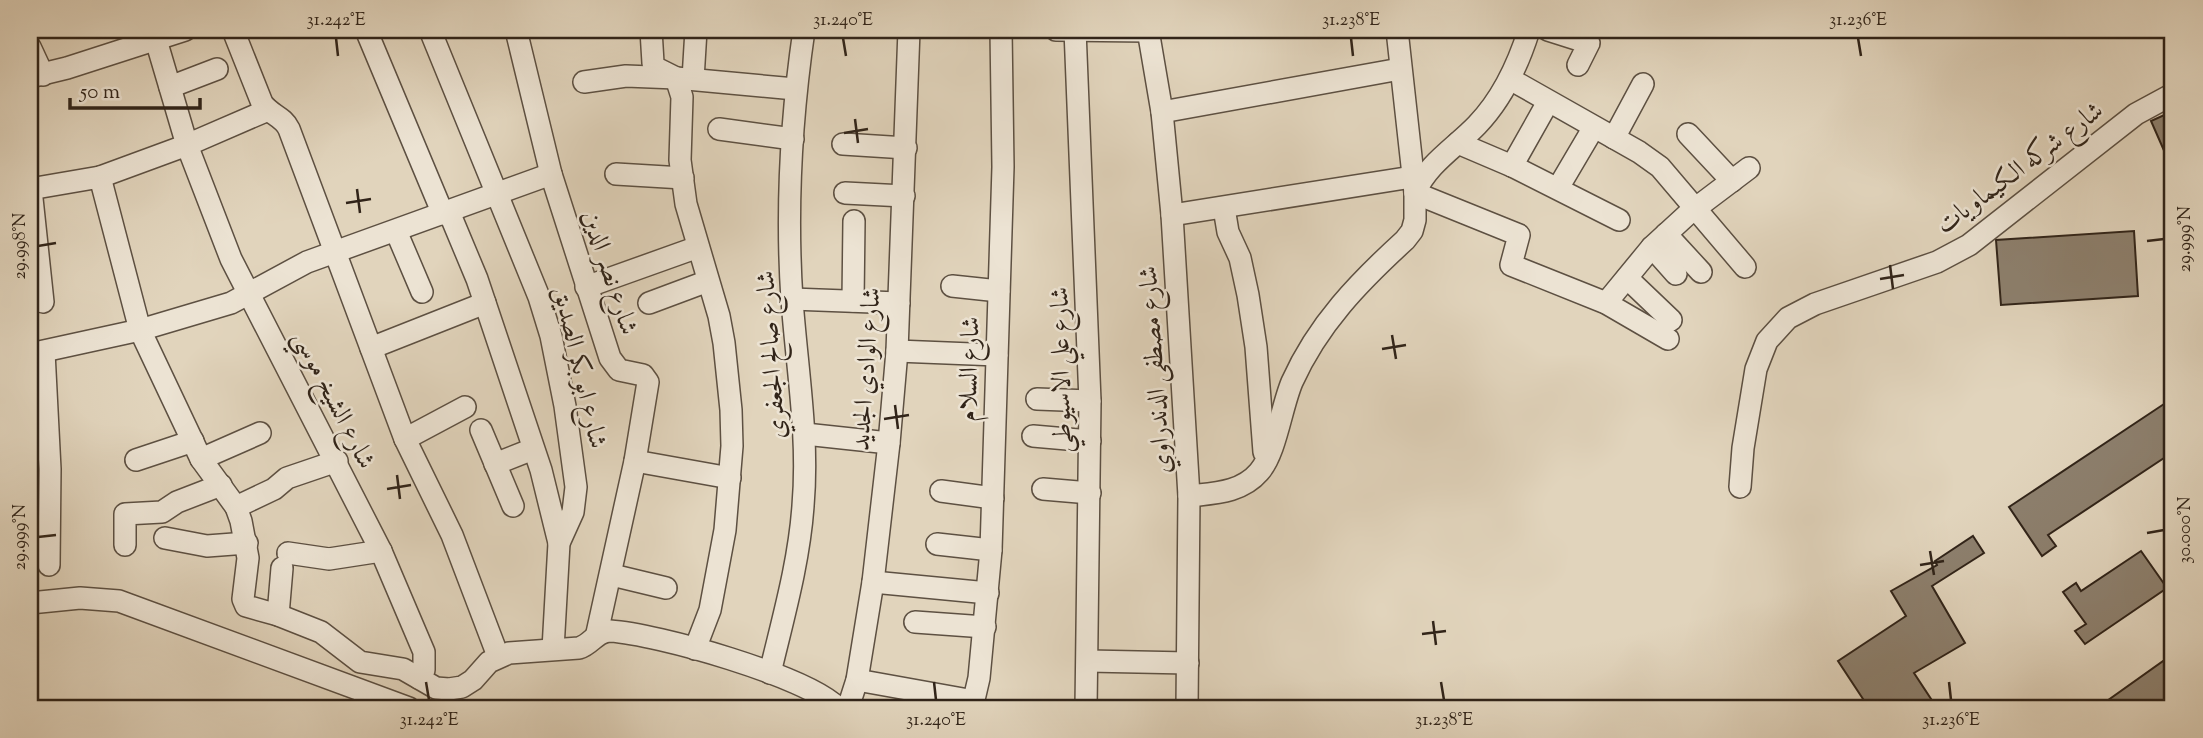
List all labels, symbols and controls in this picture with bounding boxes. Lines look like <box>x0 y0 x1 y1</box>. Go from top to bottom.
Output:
text: 31.242°E <box>306 8 366 34</box>
text: 31.240°E <box>813 8 873 34</box>
text: 31.238°E <box>1322 8 1380 34</box>
text: 31.236°E <box>1829 8 1887 34</box>
scale bar <box>70 66 200 110</box>
text: 50 m <box>79 78 120 108</box>
street label: شارع شركه الكيماويات <box>1929 94 2113 245</box>
street label: شارع نصر الدين <box>570 206 646 340</box>
text: 29.999°N <box>2173 206 2199 272</box>
text: 29.998°N <box>8 213 34 279</box>
street label: شارع مصطفى الدندراوي <box>1131 265 1183 475</box>
street label: شارع صالح الجعفري <box>748 269 798 440</box>
street label: شارع ابو بكر الصديق <box>541 283 615 453</box>
street label: شارع الوادي الجديد <box>843 286 893 452</box>
street label: شارع علي الاسيوطي <box>1043 287 1086 453</box>
street label: شارع السلام <box>950 316 993 422</box>
street label: شارع الشيخ موسي <box>279 324 384 477</box>
text: 30.000°N <box>2173 496 2199 564</box>
text: 29.999°N <box>8 504 34 570</box>
text: 31.242°E <box>399 708 459 734</box>
text: 31.240°E <box>906 708 966 734</box>
text: 31.238°E <box>1415 708 1473 734</box>
text: 31.236°E <box>1922 708 1980 734</box>

